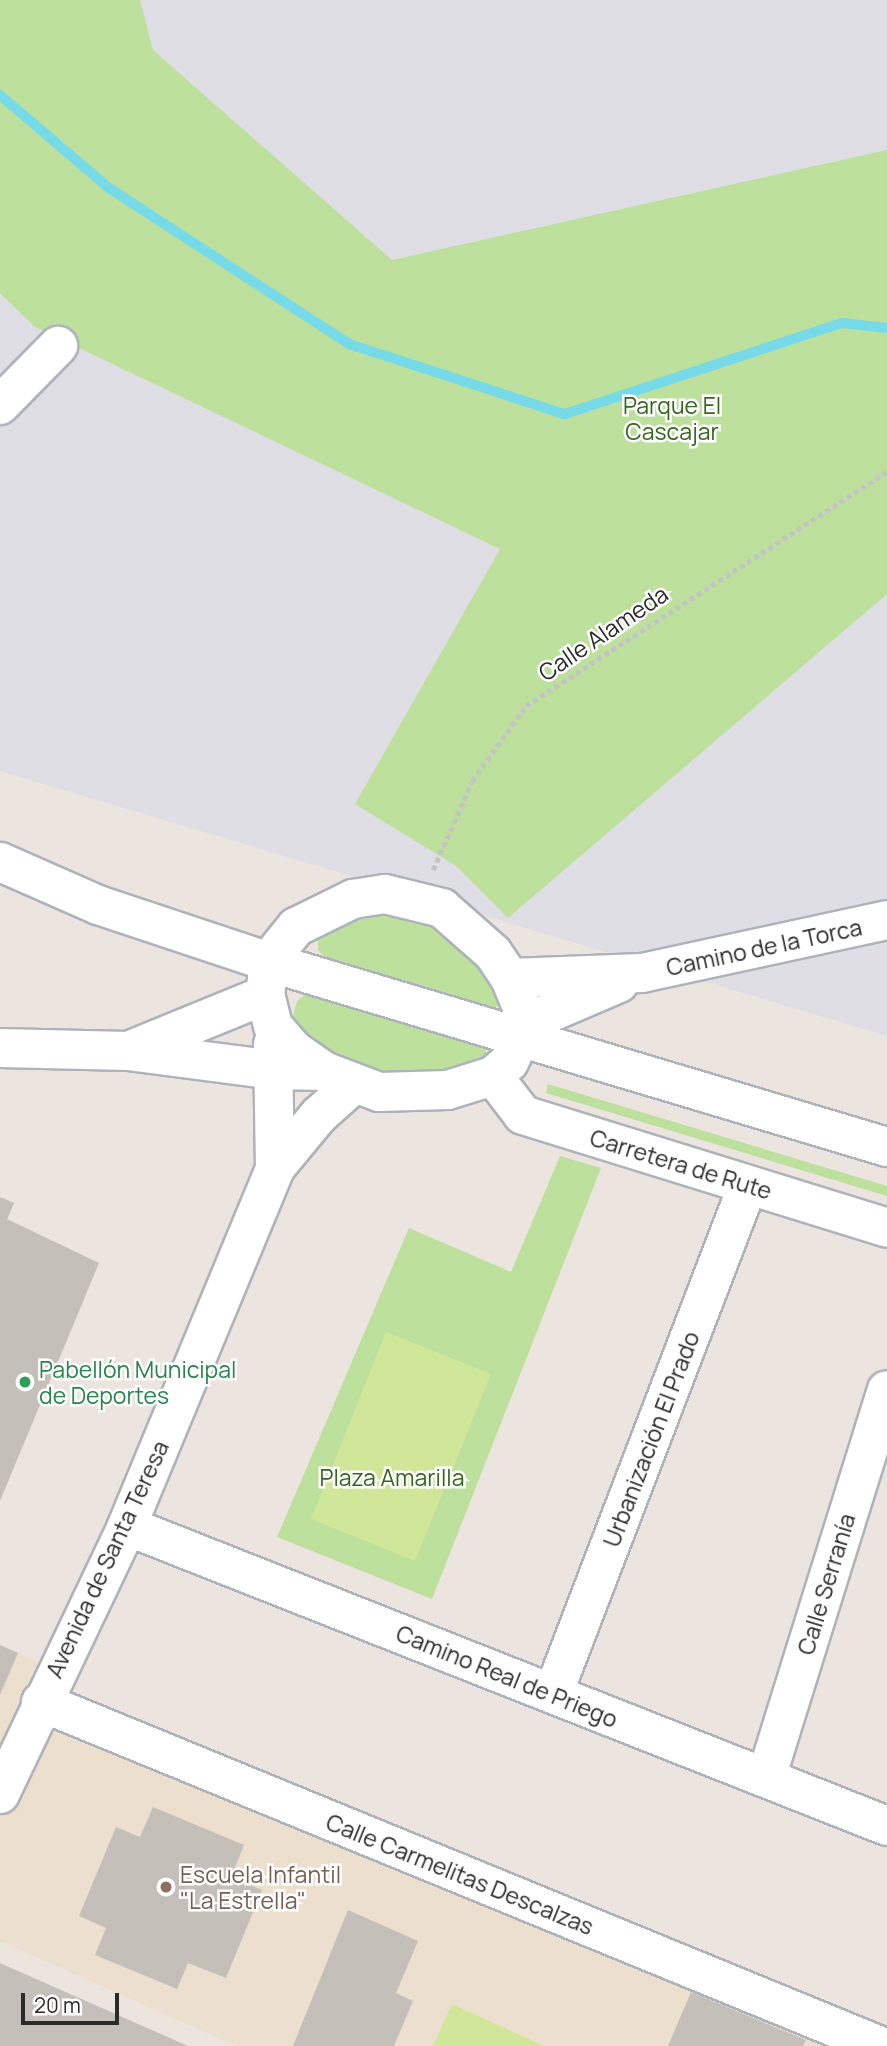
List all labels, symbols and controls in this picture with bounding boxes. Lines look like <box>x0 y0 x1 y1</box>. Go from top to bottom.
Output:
park label: Parque El Cascajar <box>623 391 721 445</box>
street label: Calle Alameda <box>533 580 673 686</box>
street label: Camino de la Torca <box>664 913 864 981</box>
street label: Carretera de Rute <box>587 1123 775 1205</box>
street label: Urbanización El Prado <box>597 1327 705 1551</box>
place label: Pabellón Municipal de Deportes <box>39 1355 236 1409</box>
marker: Pabellón Municipal de Deportes <box>17 1374 33 1390</box>
street label: Avenida de Santa Teresa <box>40 1436 174 1682</box>
park label: Plaza Amarilla <box>320 1463 464 1491</box>
street label: Calle Serranía <box>791 1510 861 1658</box>
street label: Camino Real de Priego <box>392 1619 622 1733</box>
street label: Calle Carmelitas Descalzas <box>322 1808 598 1940</box>
place label: Escuela Infantil "La Estrella" <box>180 1860 341 1914</box>
marker: Escuela Infantil "La Estrella" <box>158 1879 174 1895</box>
scale bar <box>24 1980 122 2024</box>
text: 20 m <box>34 1991 81 2019</box>

